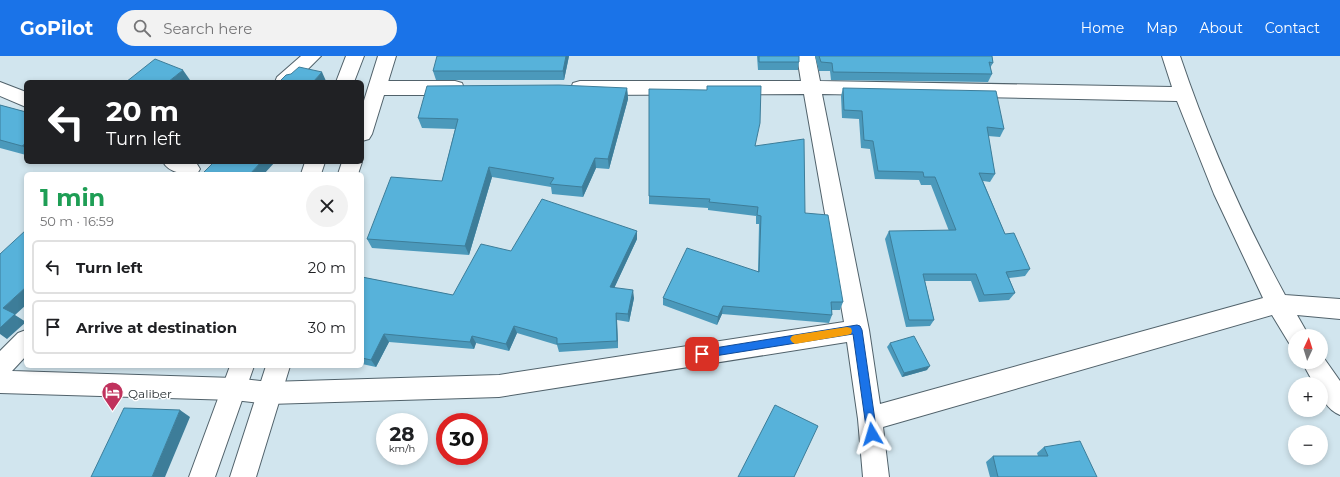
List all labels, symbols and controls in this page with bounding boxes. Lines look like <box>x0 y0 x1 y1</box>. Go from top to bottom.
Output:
search box <box>117 10 397 46</box>
text: GoPilot <box>20 17 93 40</box>
icon: search <box>131 17 153 39</box>
text: Search here <box>163 19 252 38</box>
text: Home <box>1081 19 1124 37</box>
text: Map <box>1146 19 1177 37</box>
text: About <box>1199 19 1243 37</box>
text: Contact <box>1265 19 1320 37</box>
text: 20 m <box>106 94 179 128</box>
icon: left <box>40 96 92 148</box>
text: Turn left <box>106 128 181 150</box>
text: 1 min <box>40 183 105 212</box>
button: close <box>306 185 348 227</box>
text: 50 m · 16:59 <box>40 213 114 229</box>
icon: left <box>42 256 64 278</box>
text: Turn left <box>76 258 143 277</box>
text: 20 m <box>308 258 346 277</box>
icon: arrive <box>42 316 64 338</box>
text: Arrive at destination <box>76 318 237 337</box>
text: 30 m <box>308 318 346 337</box>
north arrow <box>1288 329 1328 369</box>
map controls <box>1288 329 1328 465</box>
pin <box>685 337 719 371</box>
icon: arrive <box>691 343 713 365</box>
button: + <box>1288 377 1328 417</box>
hotel icon: Qaliber <box>100 380 126 413</box>
place label: Qaliber <box>128 386 172 401</box>
speed limit sign: 30 <box>436 413 488 465</box>
position arrow <box>851 413 893 455</box>
text: 28 <box>390 422 415 446</box>
button: − <box>1288 425 1328 465</box>
text: km/h <box>389 442 415 455</box>

